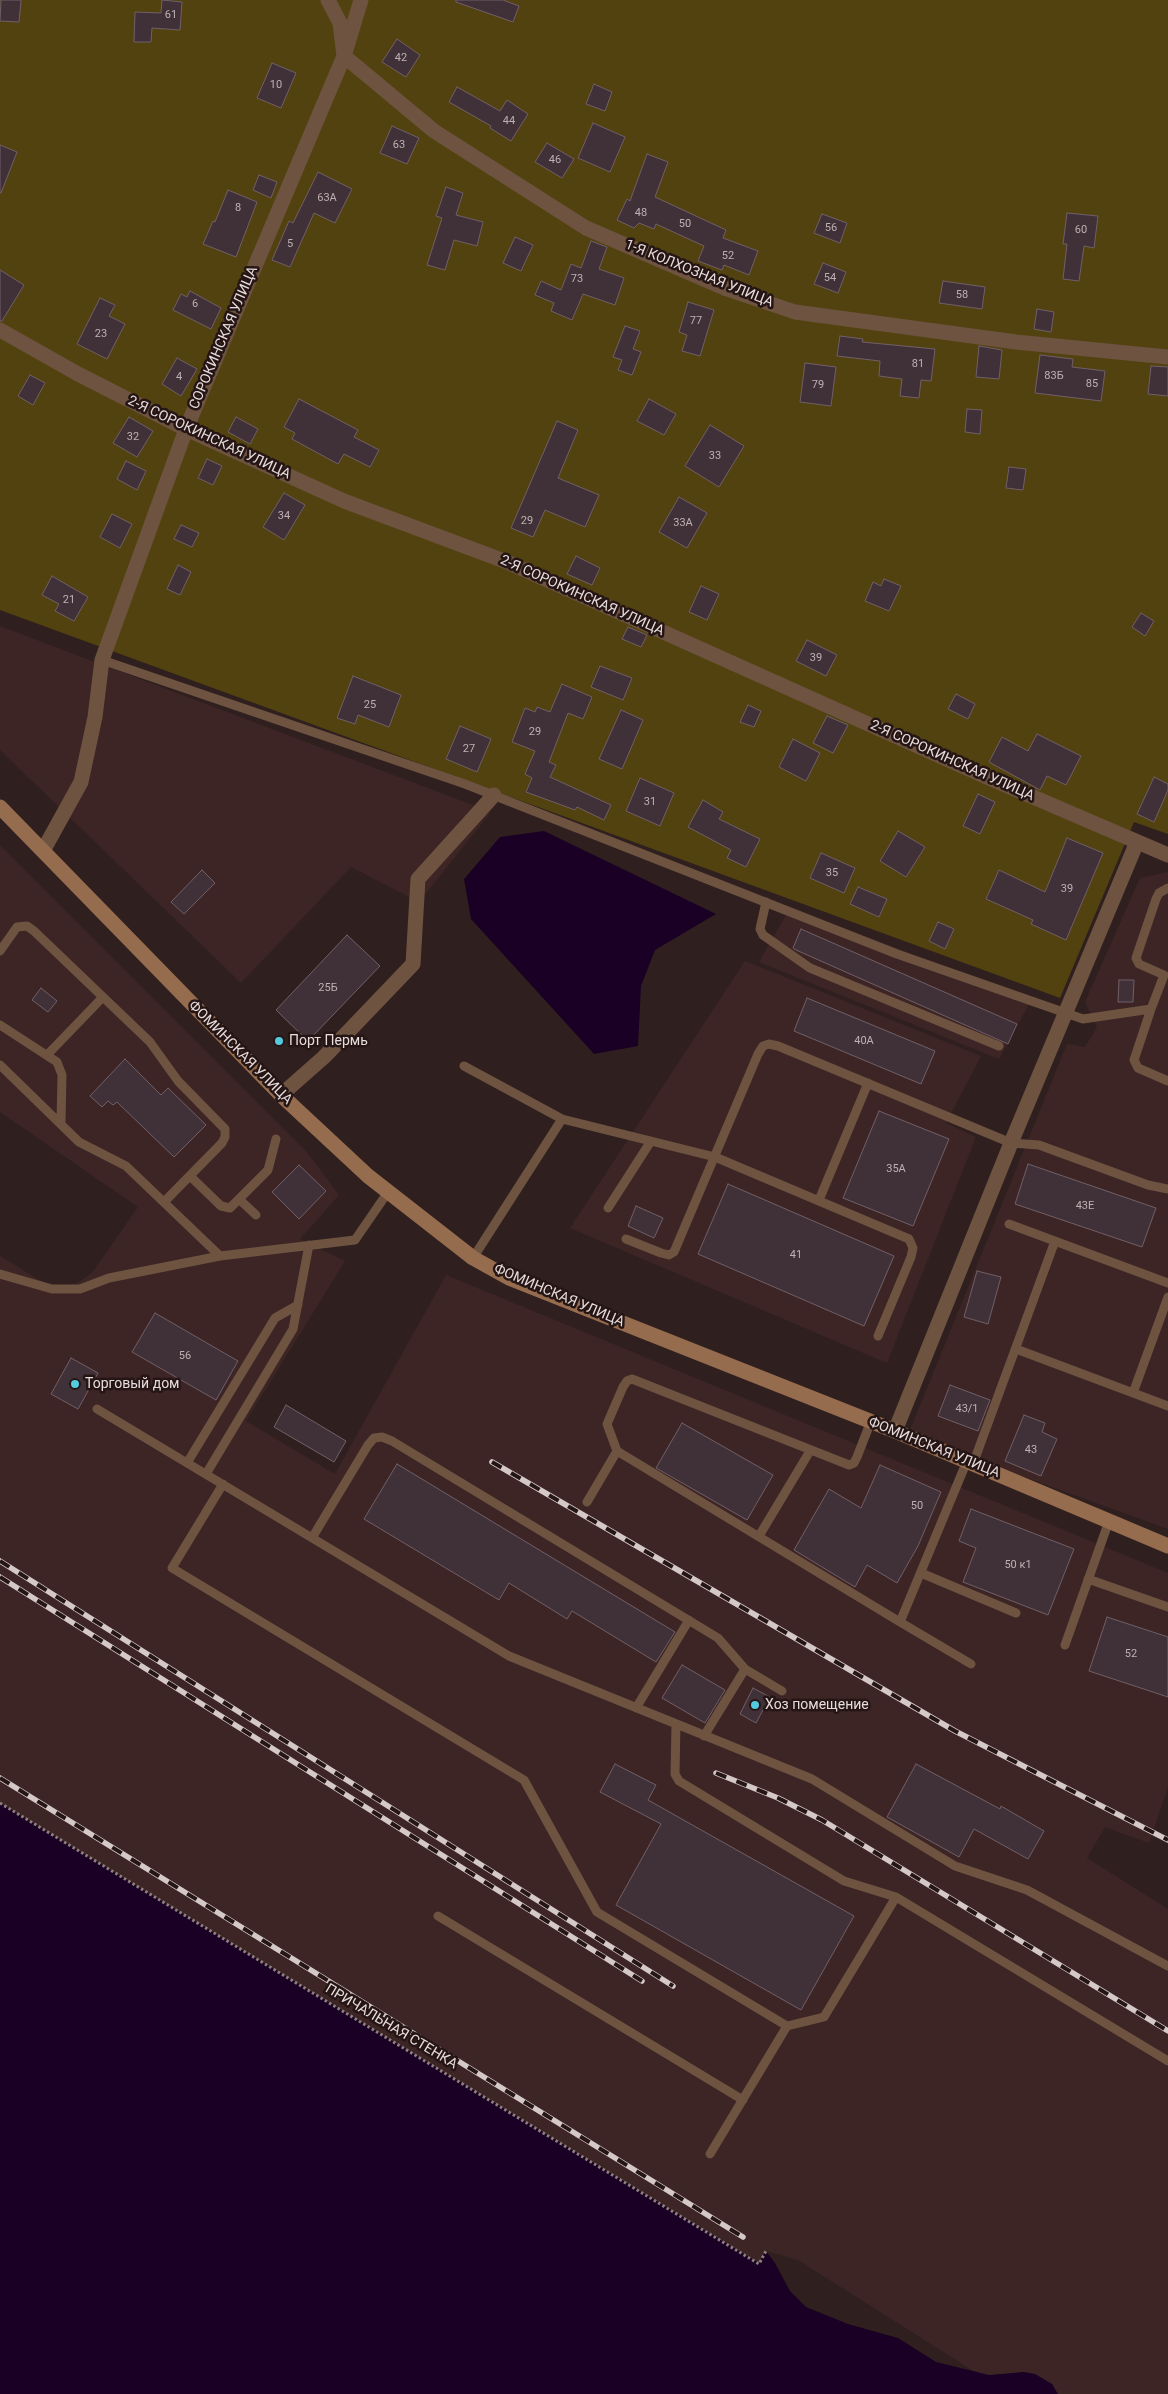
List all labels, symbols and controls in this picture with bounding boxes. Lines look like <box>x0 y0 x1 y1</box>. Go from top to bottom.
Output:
house number: 61 <box>165 8 177 22</box>
house number: 42 <box>395 51 407 65</box>
house number: 10 <box>270 78 282 92</box>
house number: 44 <box>503 114 515 128</box>
house number: 63 <box>393 138 405 152</box>
house number: 46 <box>549 153 561 167</box>
house number: 63А <box>317 191 337 205</box>
house number: 8 <box>235 201 241 215</box>
house number: 48 <box>635 206 647 220</box>
house number: 50 <box>679 217 691 231</box>
house number: 56 <box>825 221 837 235</box>
house number: 60 <box>1075 223 1087 237</box>
house number: 5 <box>287 237 293 251</box>
street label: 1-Я КОЛХОЗНАЯ УЛИЦА <box>622 237 776 311</box>
house number: 52 <box>722 249 734 263</box>
street label: СОРОКИНСКАЯ УЛИЦА <box>186 264 262 412</box>
house number: 54 <box>824 271 836 285</box>
house number: 73 <box>571 272 583 286</box>
house number: 58 <box>956 288 968 302</box>
house number: 6 <box>192 297 198 311</box>
house number: 77 <box>690 314 702 328</box>
house number: 23 <box>95 327 107 341</box>
house number: 81 <box>912 357 924 371</box>
house number: 83Б <box>1044 369 1064 383</box>
house number: 4 <box>176 370 182 384</box>
house number: 85 <box>1086 377 1098 391</box>
house number: 79 <box>812 378 824 392</box>
street label: 2-Я СОРОКИНСКАЯ УЛИЦА <box>125 393 293 483</box>
house number: 32 <box>127 430 139 444</box>
house number: 33 <box>709 449 721 463</box>
house number: 34 <box>278 509 290 523</box>
house number: 29 <box>521 514 533 528</box>
house number: 33А <box>673 516 693 530</box>
street label: 2-Я СОРОКИНСКАЯ УЛИЦА <box>497 552 667 640</box>
house number: 21 <box>63 593 75 607</box>
house number: 39 <box>810 651 822 665</box>
house number: 25 <box>364 698 376 712</box>
street label: 2-Я СОРОКИНСКАЯ УЛИЦА <box>867 717 1037 805</box>
house number: 29 <box>529 725 541 739</box>
house number: 27 <box>463 742 475 756</box>
house number: 31 <box>644 795 656 809</box>
house number: 35 <box>826 866 838 880</box>
house number: 39 <box>1061 882 1073 896</box>
house number: 25Б <box>318 981 338 995</box>
street label: ФОМИНСКАЯ УЛИЦА <box>185 998 295 1108</box>
place label: Порт Пермь <box>289 1033 368 1049</box>
house number: 40А <box>854 1034 874 1048</box>
marker: Порт Пермь <box>273 1035 285 1047</box>
house number: 35А <box>886 1162 906 1176</box>
house number: 43Е <box>1076 1199 1094 1213</box>
house number: 41 <box>790 1248 802 1262</box>
street label: ФОМИНСКАЯ УЛИЦА <box>491 1261 627 1331</box>
house number: 56 <box>179 1349 191 1363</box>
place label: Торговый дом <box>85 1376 179 1392</box>
marker: Торговый дом <box>69 1378 81 1390</box>
house number: 43/1 <box>955 1402 979 1416</box>
street label: ФОМИНСКАЯ УЛИЦА <box>866 1414 1002 1482</box>
house number: 43 <box>1025 1443 1037 1457</box>
house number: 50 <box>911 1499 923 1513</box>
house number: 50 к1 <box>1004 1558 1032 1572</box>
house number: 52 <box>1125 1647 1137 1661</box>
place label: Хоз помещение <box>765 1697 869 1713</box>
marker: Хоз помещение <box>749 1699 761 1711</box>
street label: ПРИЧАЛЬНАЯ СТЕНКА <box>322 1981 460 2073</box>

